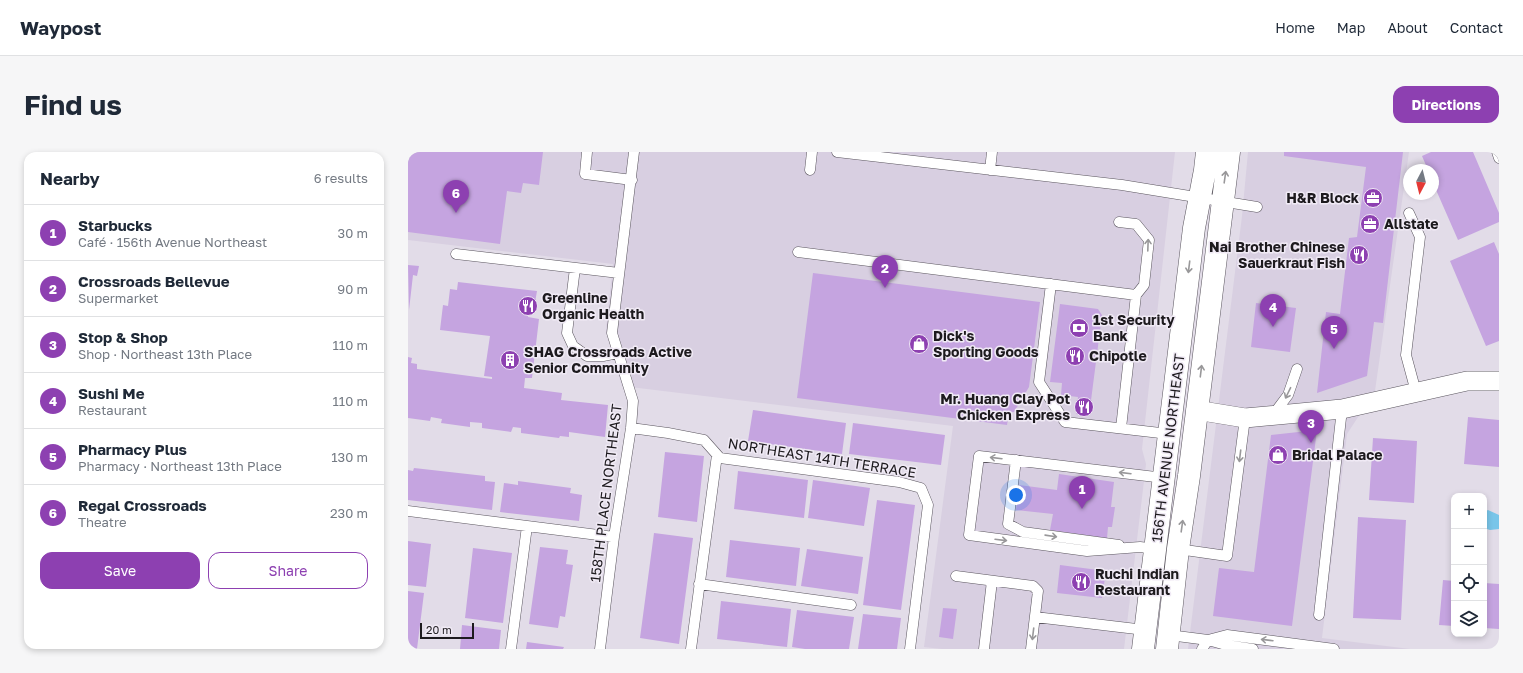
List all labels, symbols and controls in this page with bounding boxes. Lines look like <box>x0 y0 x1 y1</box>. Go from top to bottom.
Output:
text: Waypost <box>20 16 101 39</box>
text: Home <box>1275 19 1315 36</box>
text: Map <box>1337 19 1365 36</box>
text: About <box>1387 19 1428 36</box>
text: Contact <box>1450 19 1503 36</box>
button: Directions <box>1393 86 1499 123</box>
text: Find us <box>24 88 122 121</box>
north arrow <box>1403 164 1439 200</box>
text: Nearby <box>40 168 100 189</box>
text: 6 results <box>314 170 368 186</box>
one-way arrow <box>1221 171 1229 184</box>
pin: 6 <box>443 180 469 213</box>
office icon: H&R Block <box>1362 187 1384 209</box>
place label: H&R Block <box>1286 189 1359 206</box>
office icon: Allstate <box>1359 213 1381 235</box>
place label: Allstate <box>1384 215 1439 232</box>
text: Starbucks <box>78 216 152 234</box>
text: 1 <box>50 225 56 241</box>
text: 30 m <box>338 225 368 241</box>
text: Café · 156th Avenue Northeast <box>78 234 267 250</box>
place label: Nai Brother Chinese Sauerkraut Fish <box>1209 238 1345 271</box>
one-way arrow <box>1144 239 1152 252</box>
restaurant icon: Nai Brother Chinese Sauerkraut Fish <box>1348 244 1370 266</box>
pin: 2 <box>872 255 898 288</box>
one-way arrow <box>1185 260 1193 273</box>
text: Crossroads Bellevue <box>78 272 230 290</box>
text: 2 <box>49 281 57 297</box>
text: 90 m <box>337 281 368 297</box>
place label: Greenline Organic Health <box>542 289 644 322</box>
text: Supermarket <box>78 290 159 306</box>
pin: 4 <box>1260 294 1286 327</box>
restaurant icon: Greenline Organic Health <box>517 295 539 317</box>
place label: 1st Security Bank <box>1093 311 1175 344</box>
pin: 5 <box>1321 316 1347 349</box>
bank icon: 1st Security Bank <box>1068 317 1090 339</box>
place label: Dick's Sporting Goods <box>933 327 1039 360</box>
text: Stop & Shop <box>78 328 168 346</box>
shop icon: Dick's Sporting Goods <box>908 333 930 355</box>
text: 3 <box>49 337 57 353</box>
text: 110 m <box>333 337 368 353</box>
place label: SHAG Crossroads Active Senior Community <box>524 343 692 376</box>
restaurant icon: Chipotle <box>1064 345 1086 367</box>
text: Shop · Northeast 13th Place <box>78 346 252 362</box>
place label: Chipotle <box>1089 347 1147 364</box>
building icon: SHAG Crossroads Active Senior Community <box>499 349 521 371</box>
street label: 156TH AVENUE NORTHEAST <box>1147 352 1188 543</box>
one-way arrow <box>1197 365 1205 378</box>
text: Sushi Me <box>78 384 145 402</box>
one-way arrow <box>1284 387 1291 399</box>
place label: Mr. Huang Clay Pot Chicken Express <box>940 390 1070 423</box>
text: 4 <box>49 393 57 409</box>
text: 110 m <box>333 393 368 409</box>
restaurant icon: Mr. Huang Clay Pot Chicken Express <box>1073 396 1095 418</box>
text: Restaurant <box>78 402 147 418</box>
street label: 158TH PLACE NORTHEAST <box>586 403 625 583</box>
pin: 3 <box>1298 410 1324 443</box>
street label: NORTHEAST 14TH TERRACE <box>727 434 917 481</box>
text: Pharmacy Plus <box>78 440 187 458</box>
shop icon: Bridal Palace <box>1267 444 1289 466</box>
place label: Bridal Palace <box>1292 446 1383 463</box>
text: 5 <box>49 449 57 465</box>
text: 130 m <box>331 449 368 465</box>
one-way arrow <box>1236 449 1244 462</box>
one-way arrow <box>990 454 1003 462</box>
text: Pharmacy · Northeast 13th Place <box>78 458 282 474</box>
one-way arrow <box>1119 470 1132 477</box>
pin: 1 <box>1069 476 1095 509</box>
your location <box>1006 485 1026 505</box>
map controls <box>1451 493 1487 637</box>
button: + <box>1451 493 1487 529</box>
text: Regal Crossroads <box>78 496 207 514</box>
text: 6 <box>49 505 57 521</box>
text: 230 m <box>330 505 368 521</box>
text: Theatre <box>78 514 127 530</box>
one-way arrow <box>1178 520 1185 533</box>
button: − <box>1451 529 1487 565</box>
one-way arrow <box>1044 532 1057 540</box>
one-way arrow <box>994 536 1007 544</box>
button: Save <box>40 552 200 589</box>
button: Share <box>208 552 368 589</box>
place label: Ruchi Indian Restaurant <box>1095 565 1179 598</box>
button: locate <box>1451 565 1487 601</box>
restaurant icon: Ruchi Indian Restaurant <box>1070 571 1092 593</box>
button: layers <box>1451 601 1487 637</box>
scale bar <box>420 621 474 640</box>
text: 20 m <box>426 623 452 636</box>
one-way arrow <box>1029 627 1037 640</box>
one-way arrow <box>1261 637 1274 644</box>

